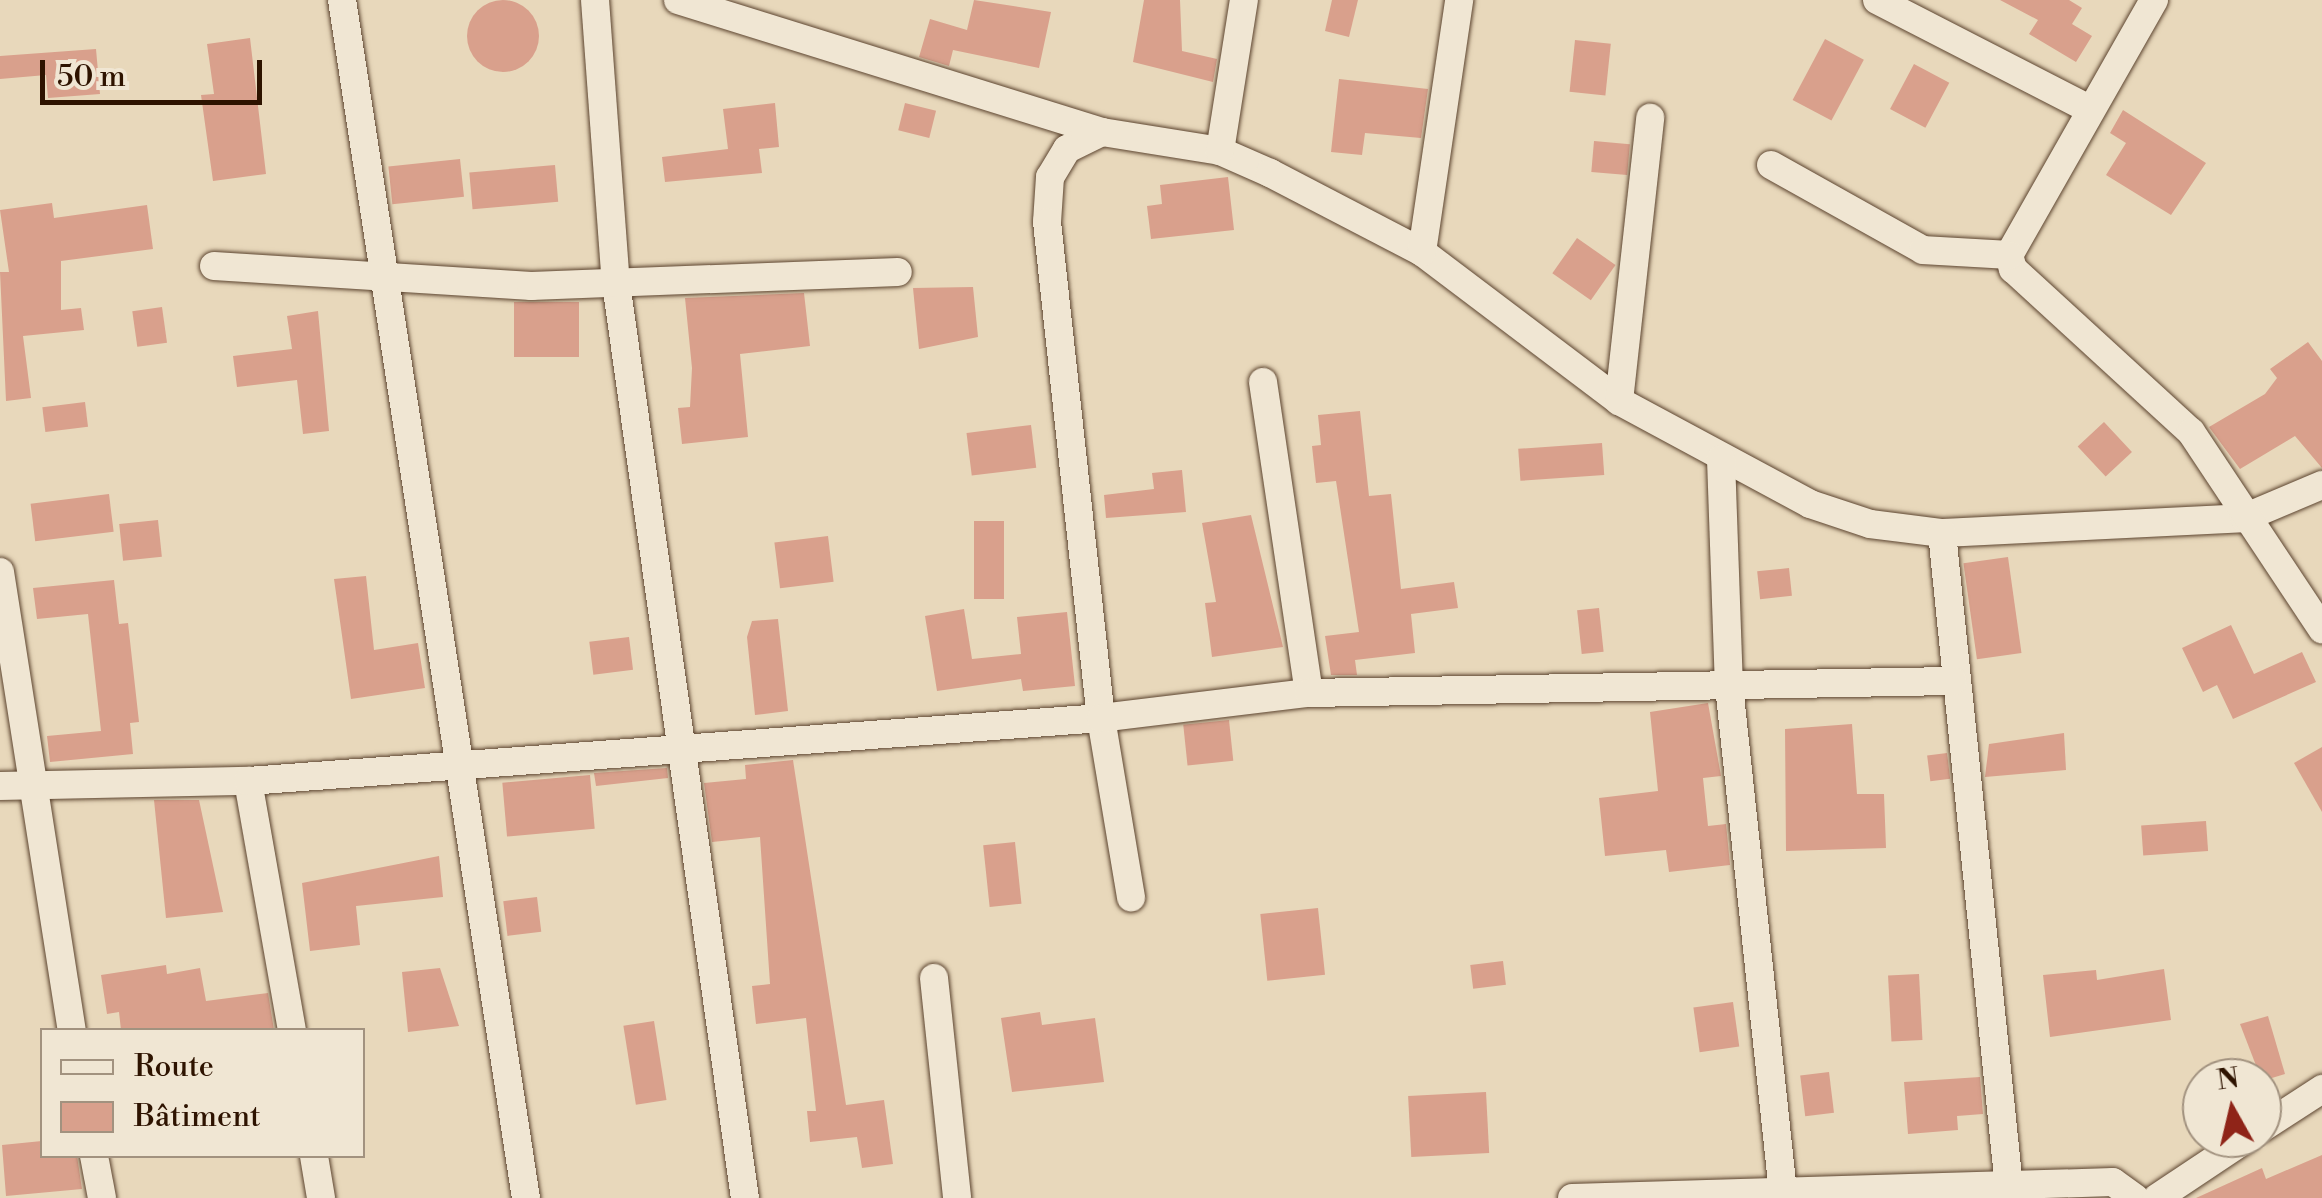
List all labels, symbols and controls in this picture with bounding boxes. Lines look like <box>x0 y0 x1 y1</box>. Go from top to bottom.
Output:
scale bar <box>45 40 268 102</box>
text: 50 m <box>57 58 126 96</box>
legend <box>40 1028 365 1158</box>
text: Route <box>134 1048 214 1086</box>
north arrow <box>2182 1058 2282 1158</box>
text: N <box>2215 1061 2241 1099</box>
text: Bâtiment <box>134 1098 261 1136</box>

